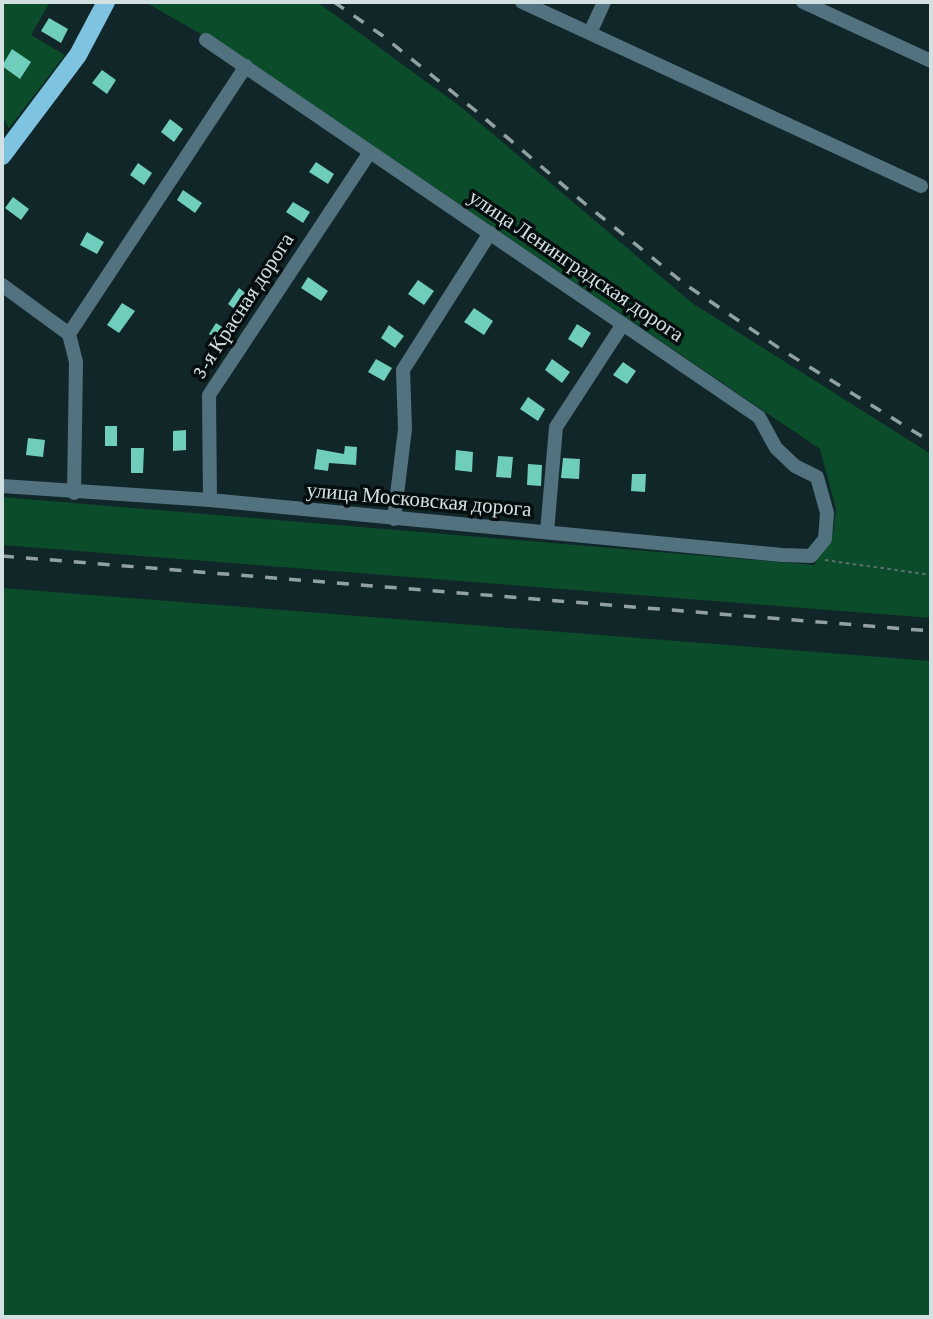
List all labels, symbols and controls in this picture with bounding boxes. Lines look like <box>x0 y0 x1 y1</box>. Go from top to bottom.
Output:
street label: улица Ленинградская дорога <box>464 184 688 348</box>
street label: 3-я Красная дорога <box>187 228 299 384</box>
street label: улица Московская дорога <box>305 478 533 522</box>

